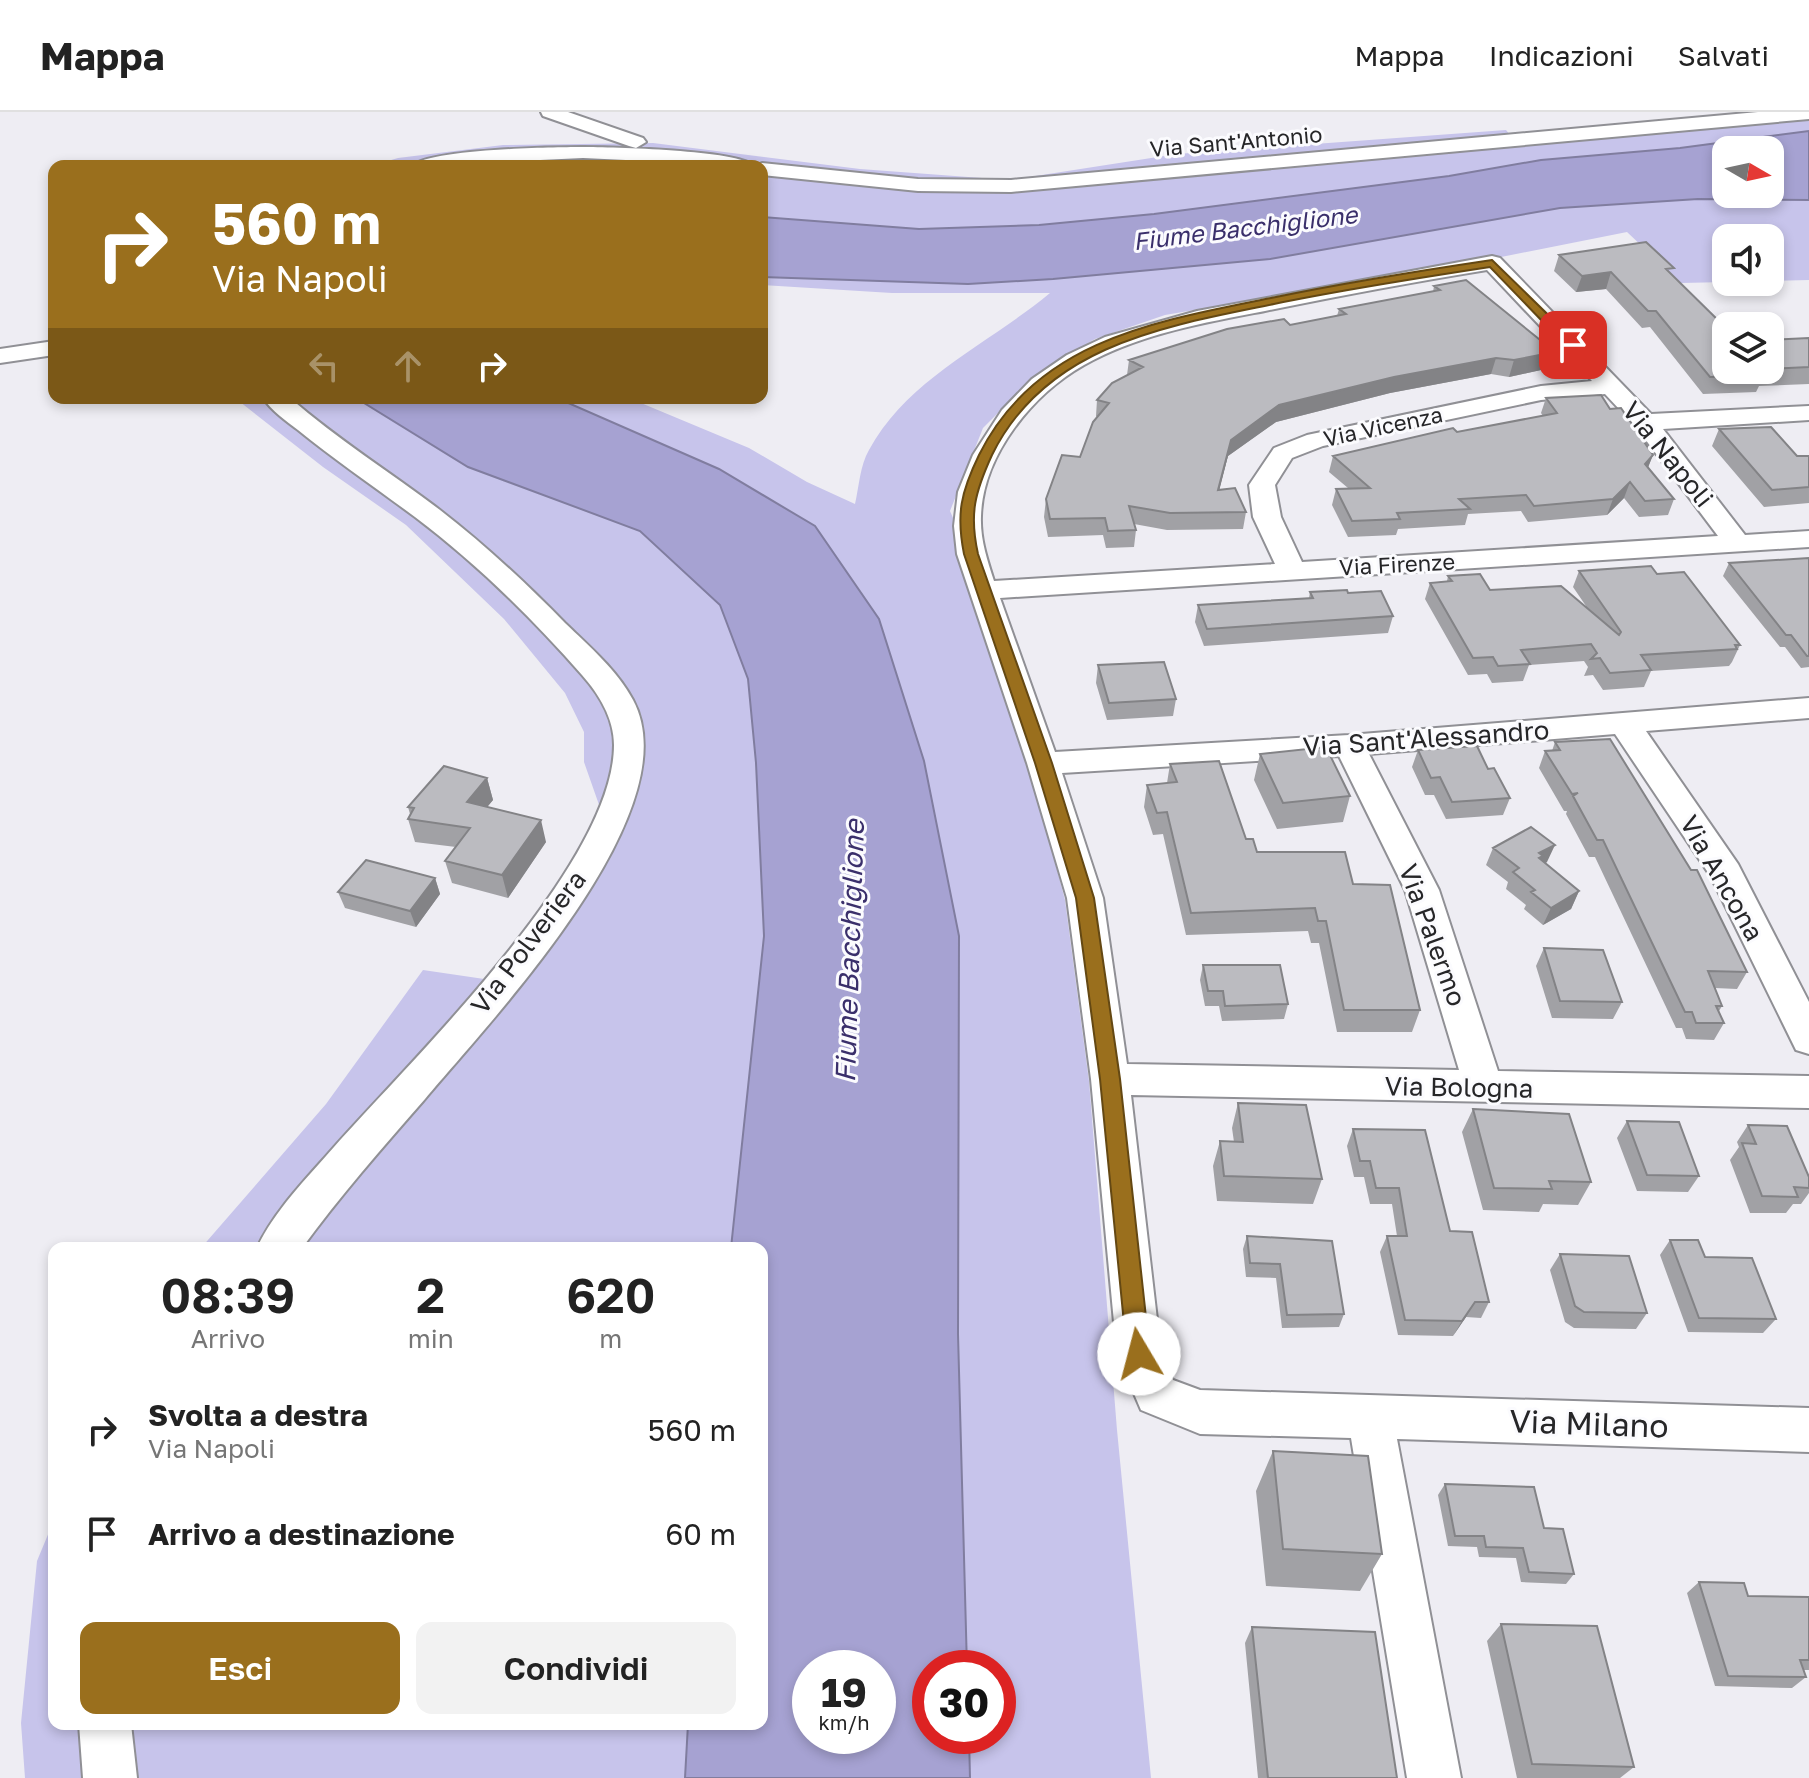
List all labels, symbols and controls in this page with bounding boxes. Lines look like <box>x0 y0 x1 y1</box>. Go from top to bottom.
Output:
text: Mappa <box>40 33 165 78</box>
text: Mappa <box>1354 39 1445 72</box>
text: Indicazioni <box>1489 39 1634 72</box>
text: Salvati <box>1678 39 1769 72</box>
street label: Via Sant'Antonio <box>1149 120 1323 162</box>
north arrow <box>1712 136 1784 208</box>
map controls <box>1712 136 1784 384</box>
text: 560 m <box>212 189 381 256</box>
icon: right <box>80 192 184 296</box>
water label: Fiume Bacchiglione <box>1131 199 1361 256</box>
button: sound <box>1712 224 1784 296</box>
text: Via Napoli <box>212 257 388 300</box>
pin <box>1539 311 1607 379</box>
button: layers <box>1712 312 1784 384</box>
icon: arrive <box>1551 323 1595 367</box>
icon: left <box>302 344 346 388</box>
icon: ahead <box>386 344 430 388</box>
icon: right <box>470 344 514 388</box>
street label: Via Napoli <box>1616 395 1720 513</box>
street label: Via Vicenza <box>1321 400 1445 452</box>
street label: Via Firenze <box>1338 547 1456 581</box>
street label: Via Sant'Alessandro <box>1302 714 1550 762</box>
street label: Via Ancona <box>1674 810 1770 946</box>
water label: Fiume Bacchiglione <box>828 817 870 1083</box>
street label: Via Palermo <box>1393 860 1473 1010</box>
street label: Via Polveriera <box>464 864 592 1020</box>
street label: Via Bologna <box>1384 1070 1534 1104</box>
text: 08:39 <box>160 1266 295 1324</box>
text: 2 <box>416 1266 445 1324</box>
text: 620 <box>566 1266 656 1324</box>
position arrow <box>1097 1312 1181 1396</box>
text: Arrivo <box>191 1323 265 1354</box>
text: min <box>408 1323 454 1354</box>
text: m <box>599 1323 622 1354</box>
text: Svolta a destra <box>148 1397 368 1433</box>
street label: Via Milano <box>1509 1401 1669 1445</box>
icon: right <box>80 1408 124 1452</box>
text: 560 m <box>648 1412 736 1448</box>
text: Via Napoli <box>148 1433 275 1464</box>
icon: arrive <box>80 1512 124 1556</box>
text: Arrivo a destinazione <box>148 1516 455 1552</box>
text: 60 m <box>665 1516 736 1552</box>
button: Esci <box>80 1622 400 1714</box>
button: Condividi <box>416 1622 736 1714</box>
speed limit sign: 30 <box>912 1650 1016 1754</box>
text: 19 <box>821 1668 867 1716</box>
text: km/h <box>819 1710 869 1734</box>

